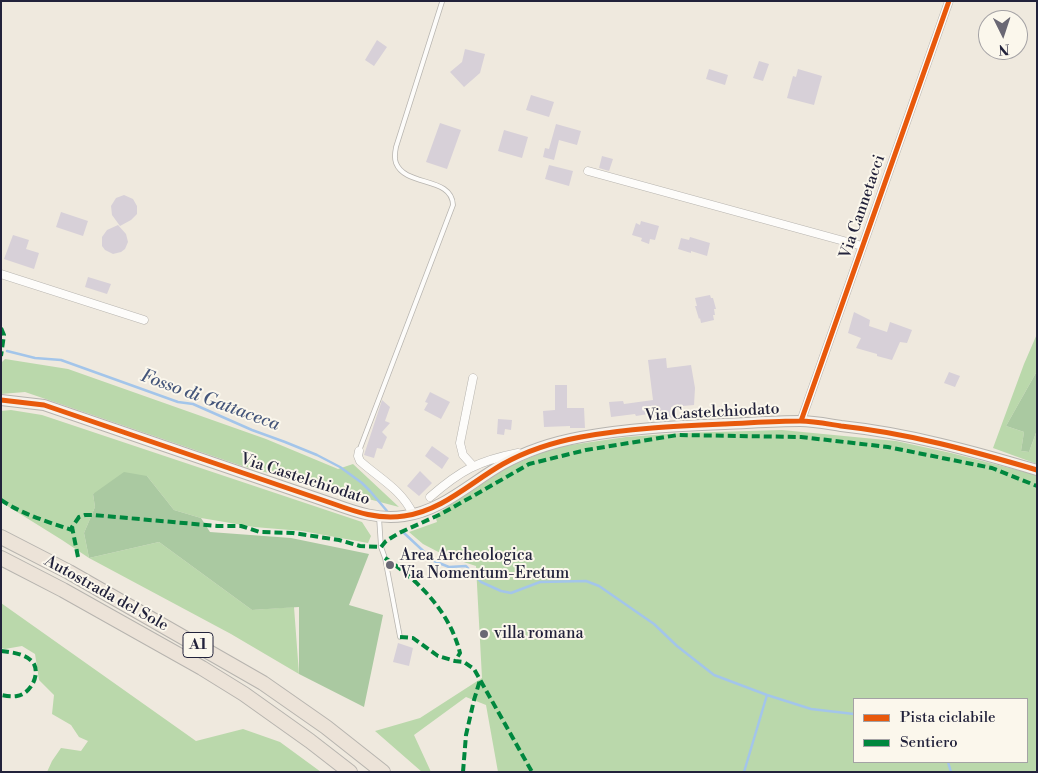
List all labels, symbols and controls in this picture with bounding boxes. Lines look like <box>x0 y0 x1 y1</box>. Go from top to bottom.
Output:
north arrow <box>978 10 1028 60</box>
text: N <box>998 40 1010 58</box>
street label: Via Cannetacci <box>836 152 890 262</box>
water label: Fosso di Gattaceca <box>138 366 282 436</box>
street label: Via Castelchiodato <box>644 400 780 426</box>
street label: Via Castelchiodato <box>238 450 372 510</box>
place label: Area Archeologica Via Nomentum-Eretum <box>400 546 569 584</box>
street label: Autostrada del Sole <box>41 552 171 636</box>
marker: Area Archeologica Via Nomentum-Eretum <box>384 559 396 571</box>
place label: villa romana <box>494 624 584 644</box>
marker: villa romana <box>478 628 490 640</box>
road number: A1 <box>183 632 213 658</box>
legend <box>853 698 1028 763</box>
text: Pista ciclabile <box>900 708 996 727</box>
text: Sentiero <box>900 733 958 752</box>

